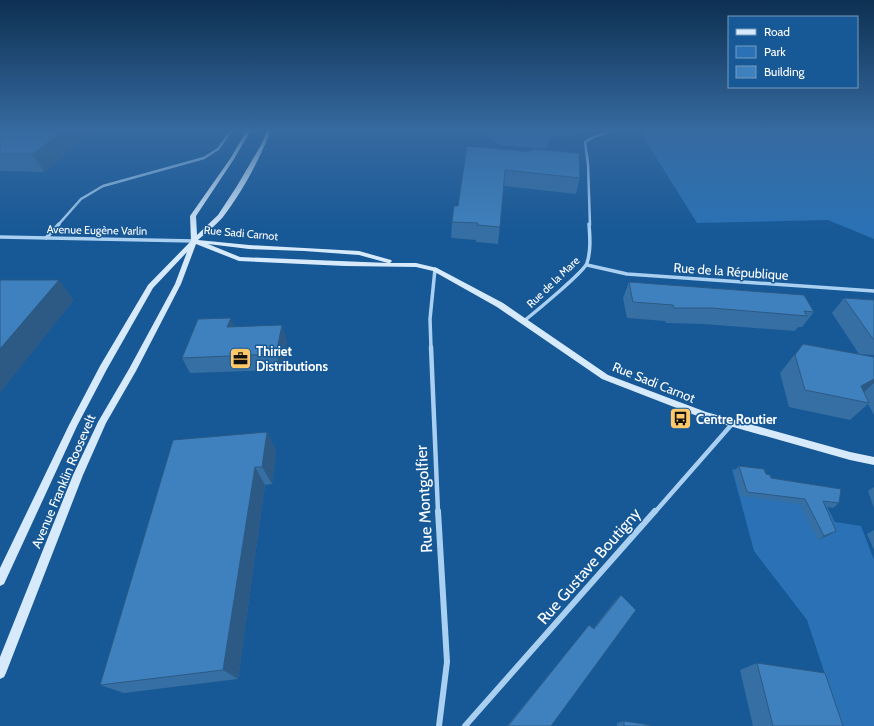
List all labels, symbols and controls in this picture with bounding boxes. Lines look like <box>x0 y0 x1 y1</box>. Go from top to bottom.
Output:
legend <box>728 16 858 88</box>
text: Road <box>764 24 790 39</box>
text: Park <box>764 44 786 59</box>
text: Building <box>764 64 806 79</box>
street label: Avenue Eugène Varlin <box>47 222 147 238</box>
street label: Rue Sadi Carnot <box>203 223 279 243</box>
street label: Rue de la Mare <box>524 253 583 311</box>
street label: Rue de la République <box>673 259 789 283</box>
place label: Thiriet Distributions <box>256 343 329 374</box>
office icon: Thiriet Distributions <box>227 345 253 371</box>
street label: Rue Sadi Carnot <box>610 358 698 406</box>
bus stop icon: Centre Routier <box>667 406 693 432</box>
street label: Avenue Franklin Roosevelt <box>28 411 99 550</box>
place label: Centre Routier <box>696 411 778 427</box>
street label: Rue Montgolfier <box>412 444 436 553</box>
street label: Rue Gustave Boutigny <box>533 504 645 628</box>

